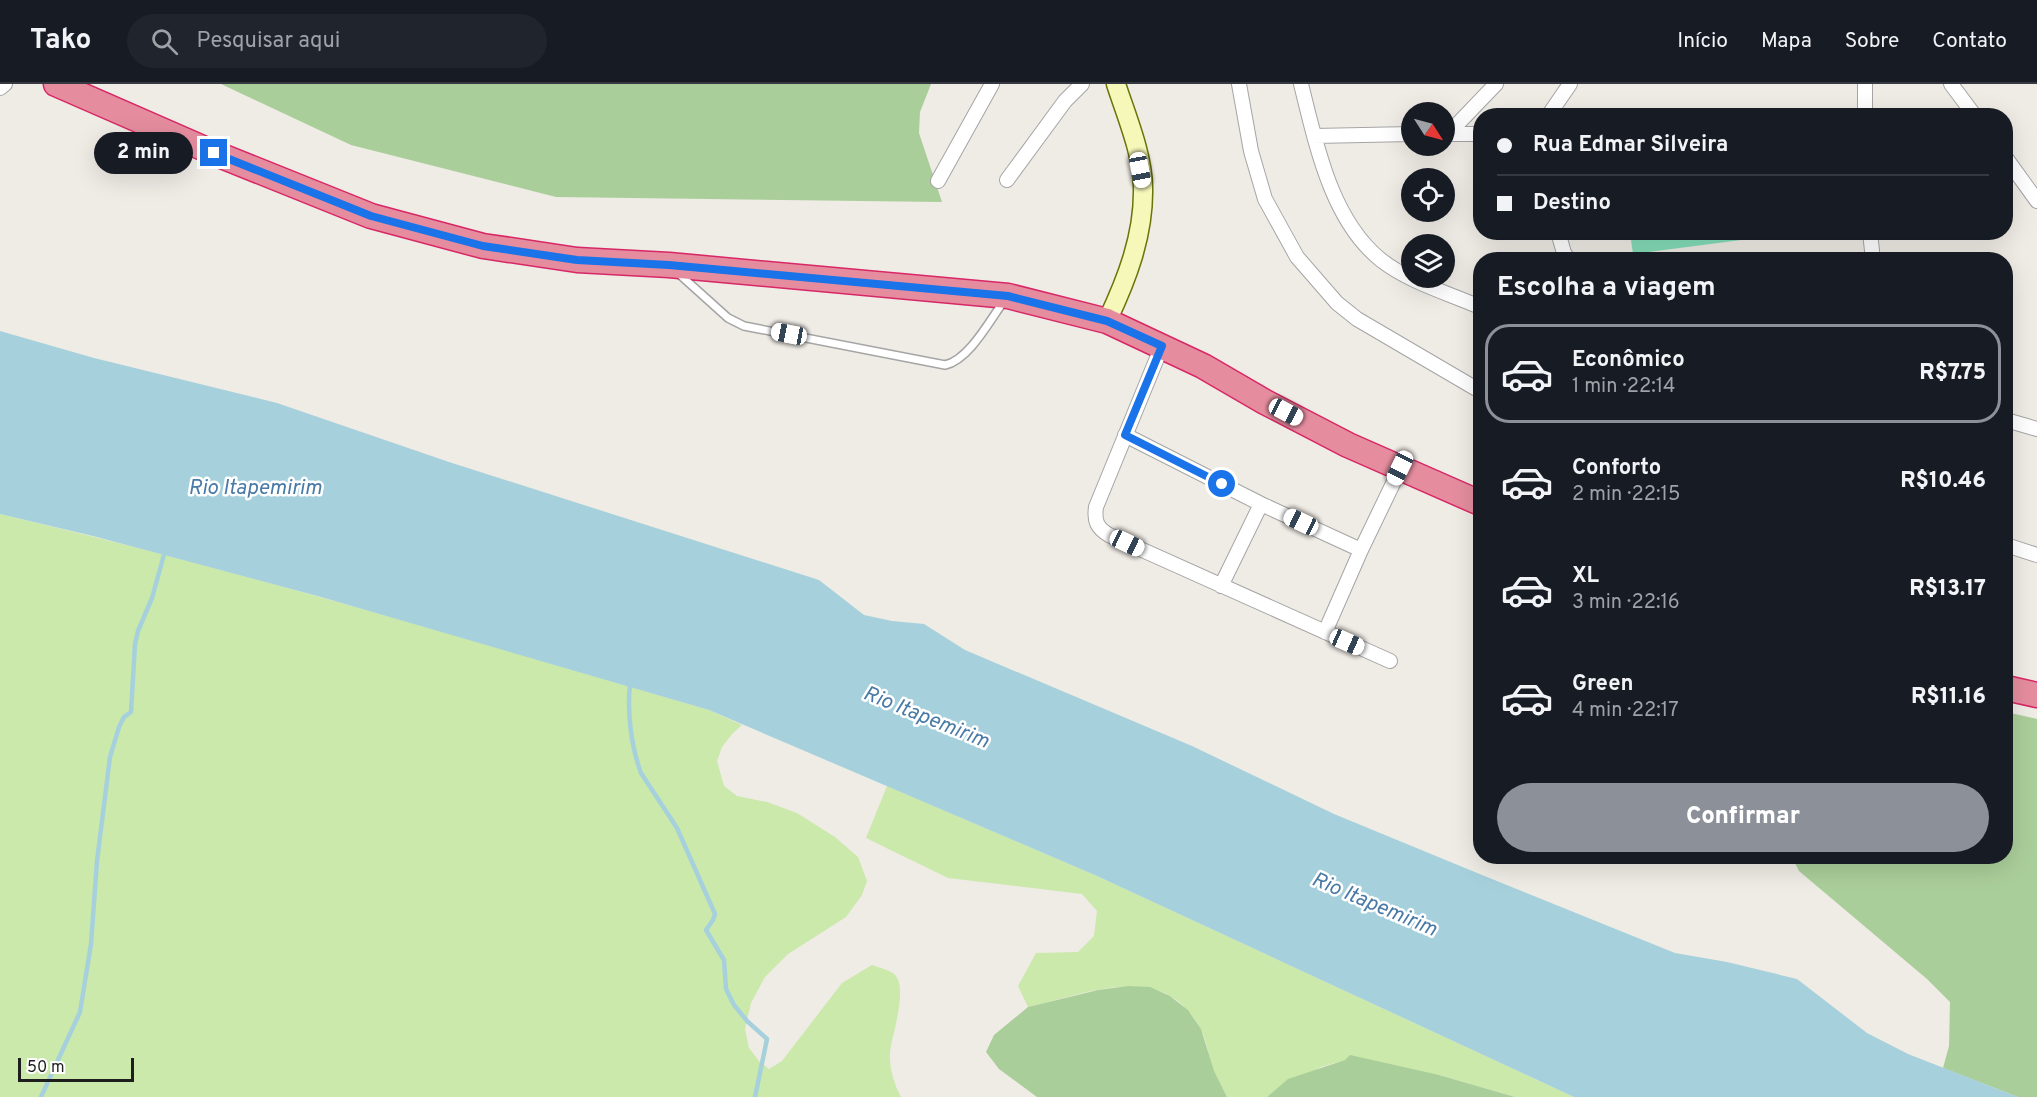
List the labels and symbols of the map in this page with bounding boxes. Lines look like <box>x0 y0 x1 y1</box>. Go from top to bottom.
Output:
north arrow <box>1401 102 1455 156</box>
callout: 2 min <box>94 132 193 174</box>
route end <box>200 139 227 166</box>
car <box>1128 151 1152 189</box>
car <box>770 322 808 346</box>
car <box>1266 396 1306 428</box>
car <box>1384 448 1416 488</box>
route start <box>1208 470 1235 497</box>
water label: Rio Itapemirim <box>188 475 323 502</box>
car <box>1281 506 1321 538</box>
car <box>1107 527 1147 559</box>
car <box>1327 626 1367 658</box>
water label: Rio Itapemirim <box>859 681 994 756</box>
water label: Rio Itapemirim <box>1307 867 1441 944</box>
scale bar <box>18 1055 134 1082</box>

